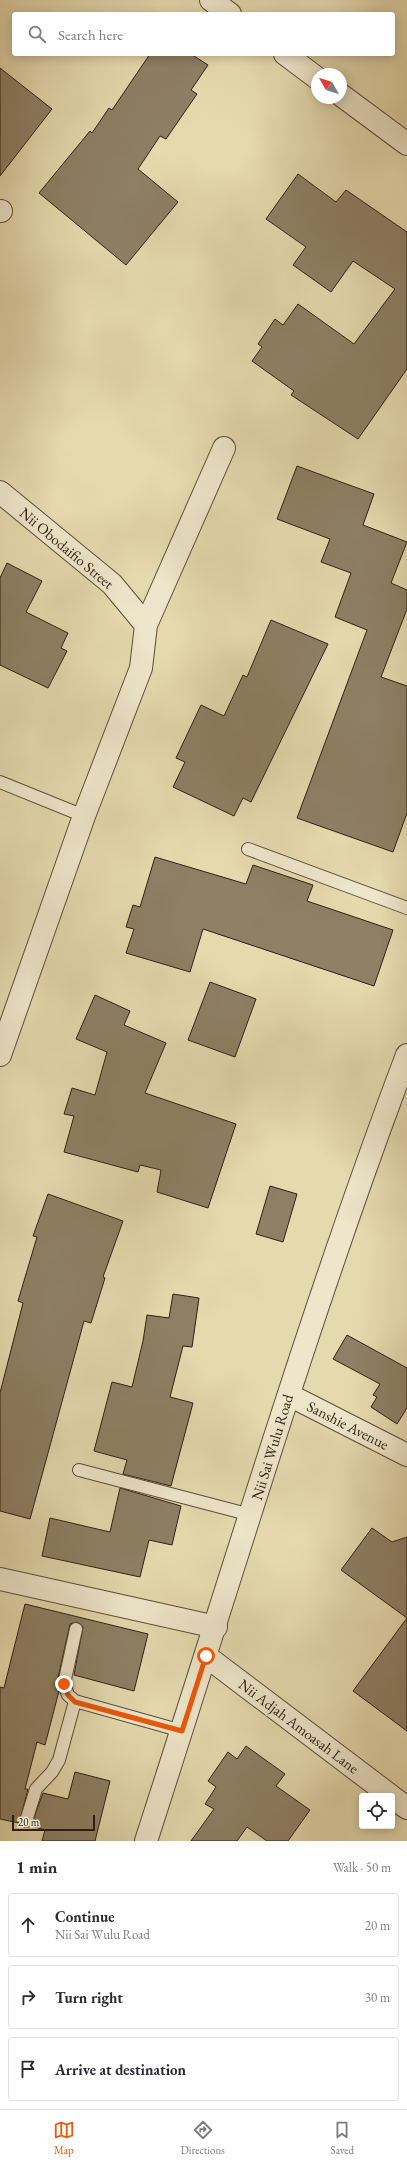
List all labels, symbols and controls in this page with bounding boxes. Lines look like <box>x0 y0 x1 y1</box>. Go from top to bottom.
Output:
search box <box>12 12 395 56</box>
icon: search <box>26 23 48 45</box>
text: Search here <box>58 25 123 44</box>
north arrow <box>311 68 347 104</box>
street label: Nii Obodaifio Street <box>16 503 118 593</box>
street label: Nii Sai Wulu Road <box>247 1392 297 1502</box>
street label: Sanshie Avenue <box>304 1396 392 1454</box>
route start <box>197 1647 215 1665</box>
route end <box>55 1675 73 1693</box>
street label: Nii Adjah Amoasah Lane <box>235 1675 363 1777</box>
map controls <box>359 1793 395 1829</box>
button: locate <box>359 1793 395 1829</box>
scale bar <box>12 1813 95 1832</box>
text: 20 m <box>18 1815 39 1829</box>
text: 1 min <box>16 1856 57 1878</box>
text: Walk · 50 m <box>333 1859 391 1876</box>
text: Continue <box>55 1907 115 1926</box>
icon: ahead <box>17 1914 39 1936</box>
text: 20 m <box>365 1917 390 1934</box>
text: Nii Sai Wulu Road <box>55 1926 150 1943</box>
icon: right <box>17 1986 39 2008</box>
text: Turn right <box>55 1988 123 2007</box>
text: 30 m <box>365 1989 390 2006</box>
icon: arrive <box>17 2058 39 2080</box>
text: Arrive at destination <box>55 2060 186 2079</box>
tab: Map <box>53 2119 75 2157</box>
tab: Directions <box>181 2119 225 2157</box>
tab: Saved <box>331 2119 354 2157</box>

